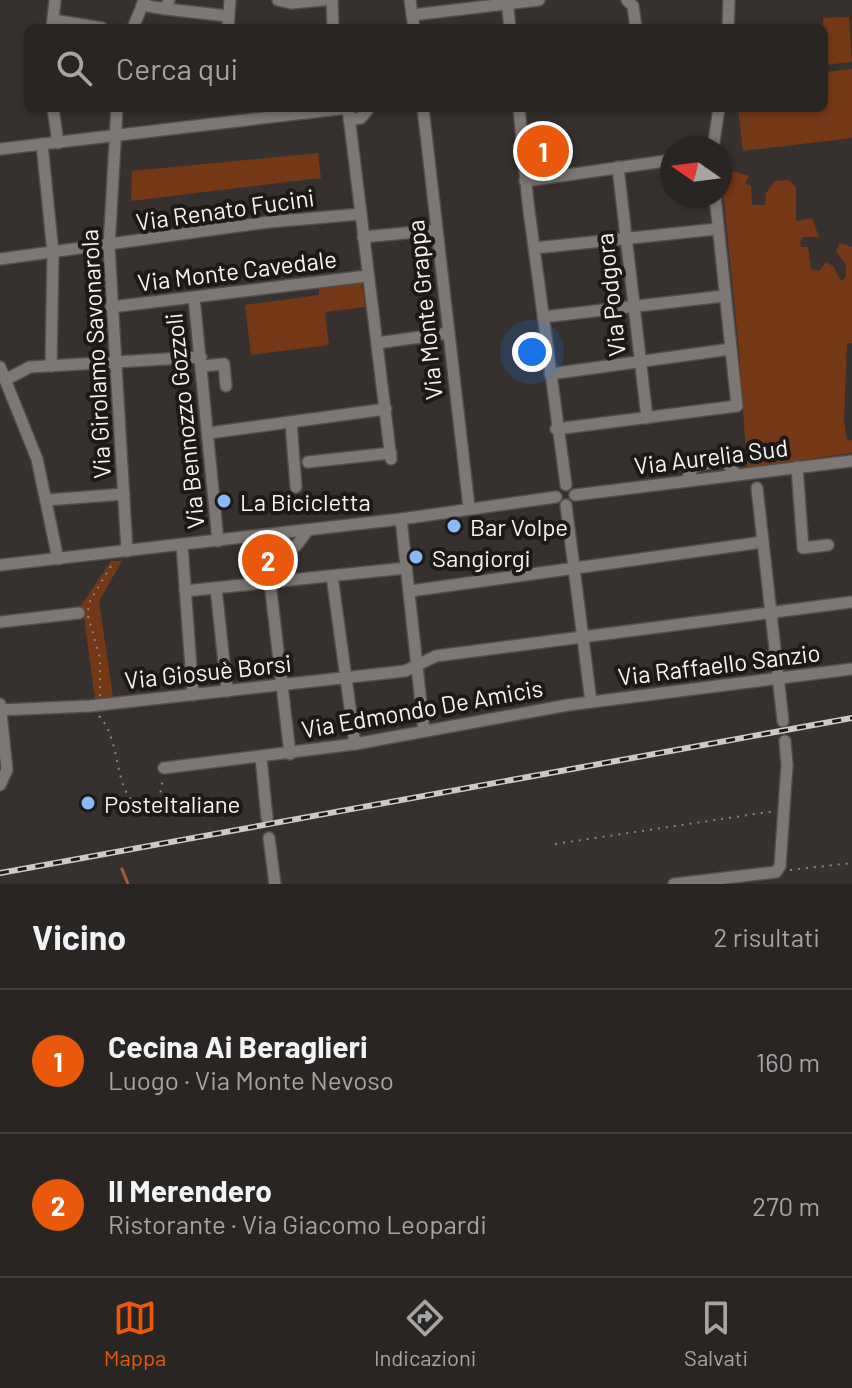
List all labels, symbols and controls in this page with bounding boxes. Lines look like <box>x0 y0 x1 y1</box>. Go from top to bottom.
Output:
search box <box>24 24 828 112</box>
icon: search <box>52 46 96 90</box>
text: Cerca qui <box>116 50 238 86</box>
pin: 1 <box>517 121 569 181</box>
north arrow <box>660 136 732 208</box>
street label: Via Renato Fucini <box>134 182 316 236</box>
street label: Via Monte Grappa <box>400 219 448 401</box>
street label: Via Girolamo Savonarola <box>74 228 116 480</box>
street label: Via Podgora <box>589 232 631 358</box>
street label: Via Monte Cavedale <box>136 243 338 297</box>
street label: Via Bennozzo Gozzoli <box>158 312 210 530</box>
your location <box>512 332 552 372</box>
street label: Via Aurelia Sud <box>632 432 790 480</box>
place label: La Bicicletta <box>240 487 371 516</box>
marker: La Bicicletta <box>215 492 233 510</box>
place label: Bar Volpe <box>470 512 568 541</box>
marker: Bar Volpe <box>445 517 463 535</box>
pin: 2 <box>242 530 294 590</box>
place label: Sangiorgi <box>432 543 531 572</box>
marker: Sangiorgi <box>407 548 425 566</box>
street label: Via Raffaello Sanzio <box>616 637 822 691</box>
street label: Via Giosuè Borsi <box>123 648 293 694</box>
street label: Via Edmondo De Amicis <box>299 672 545 744</box>
place label: PosteItaliane <box>104 789 240 818</box>
marker: PosteItaliane <box>79 794 97 812</box>
text: Vicino <box>32 916 126 957</box>
text: 2 risultati <box>714 921 820 952</box>
text: Cecina Ai Beraglieri <box>108 1028 368 1064</box>
text: 1 <box>53 1046 63 1077</box>
text: 160 m <box>756 1046 820 1077</box>
text: Luogo · Via Monte Nevoso <box>108 1064 394 1095</box>
text: Il Merendero <box>108 1172 272 1208</box>
text: 2 <box>51 1190 65 1221</box>
text: 270 m <box>752 1190 820 1221</box>
text: Ristorante · Via Giacomo Leopardi <box>108 1208 487 1239</box>
tab: Mappa <box>104 1296 166 1370</box>
tab: Indicazioni <box>374 1296 476 1370</box>
tab: Salvati <box>684 1296 748 1370</box>

